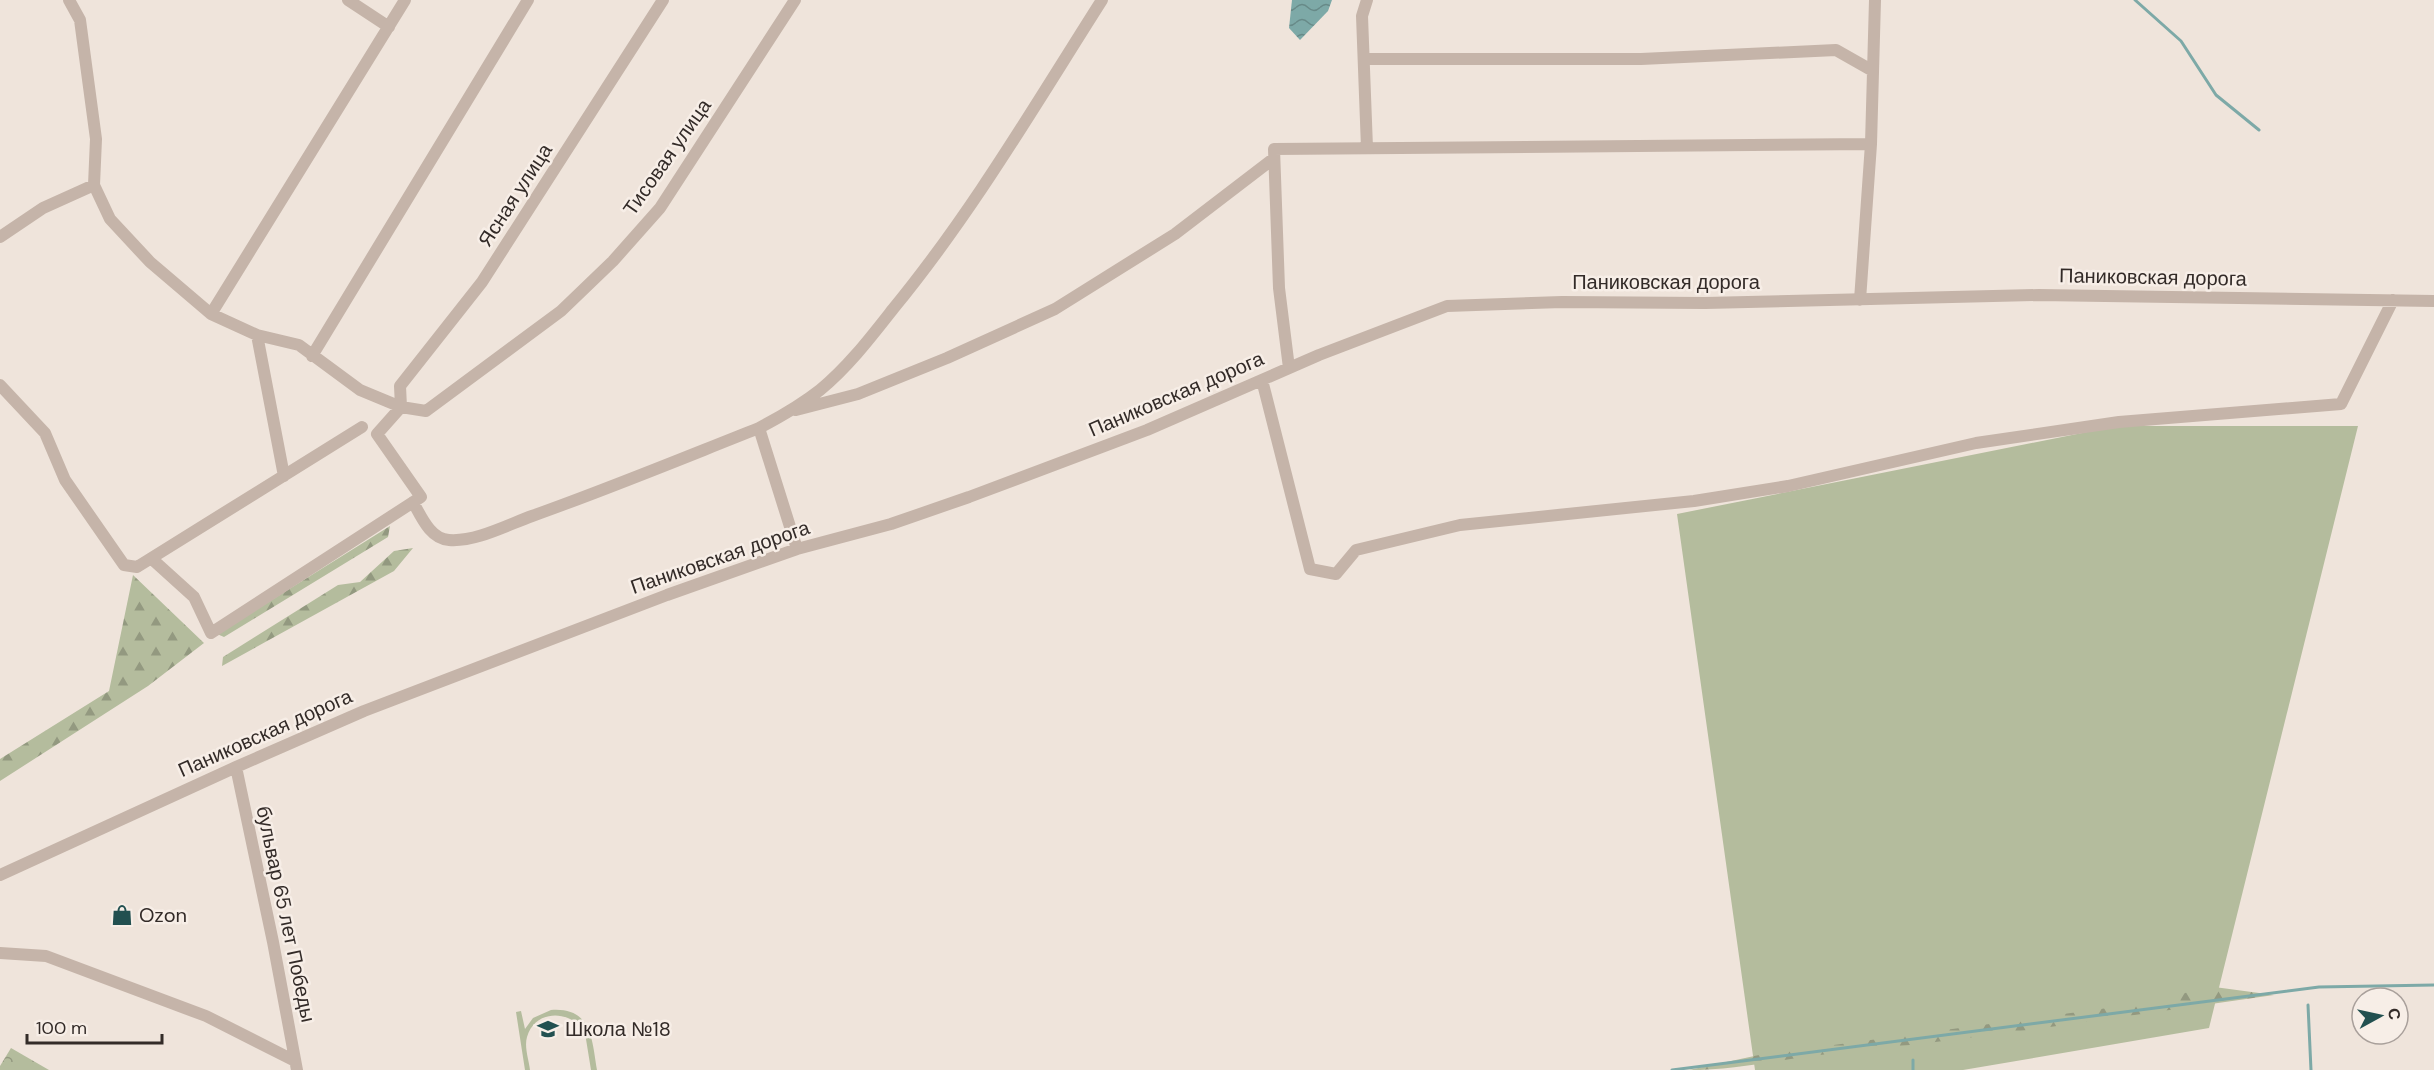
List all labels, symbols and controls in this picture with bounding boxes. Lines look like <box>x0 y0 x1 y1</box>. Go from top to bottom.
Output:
street label: Тисовая улица <box>617 93 717 220</box>
street label: Ясная улица <box>472 138 558 251</box>
street label: Паниковская дорога <box>2059 262 2248 292</box>
street label: Паниковская дорога <box>1572 269 1761 295</box>
street label: Паниковская дорога <box>1085 345 1268 443</box>
street label: Паниковская дорога <box>627 514 814 600</box>
street label: Паниковская дорога <box>174 683 357 783</box>
street label: бульвар 65 лет Победы <box>250 804 322 1024</box>
place label: Ozon <box>139 902 187 928</box>
shop icon: Ozon <box>110 903 134 927</box>
north arrow <box>2350 986 2410 1046</box>
scale bar <box>27 1007 162 1045</box>
text: С <box>2383 1007 2406 1022</box>
text: 100 m <box>36 1016 87 1040</box>
place label: Школа №18 <box>565 1016 671 1042</box>
school or university icon: Школа №18 <box>536 1017 560 1041</box>

